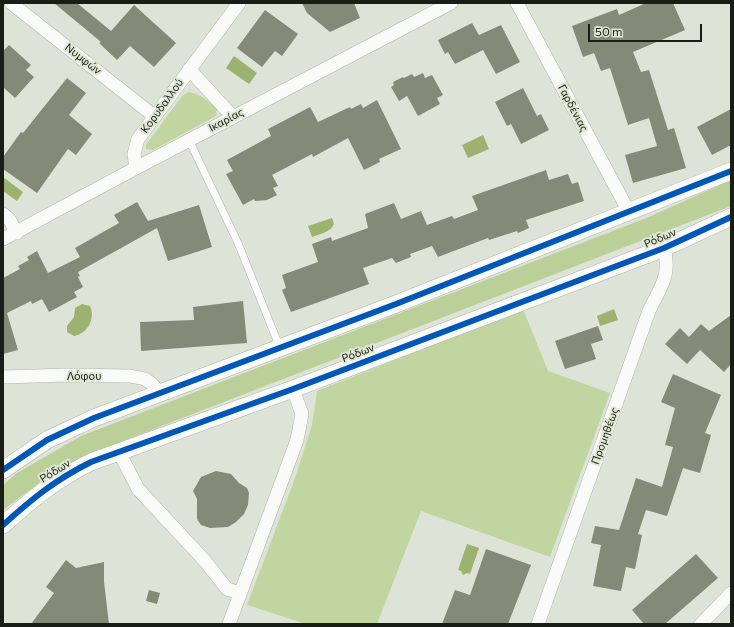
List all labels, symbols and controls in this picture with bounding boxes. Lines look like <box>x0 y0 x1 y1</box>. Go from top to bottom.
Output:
scale bar <box>590 16 704 42</box>
text: 50 m <box>595 24 623 38</box>
street label: Νυμφών <box>62 41 104 77</box>
street label: Κορυδαλλού <box>138 76 186 136</box>
street label: Γαρδένιας <box>555 82 591 134</box>
street label: Ικαρίας <box>206 105 246 135</box>
street label: Ρόδων <box>642 225 678 251</box>
street label: Ρόδων <box>340 341 376 365</box>
street label: Λόφου <box>67 369 101 383</box>
street label: Προμηθέως <box>589 406 621 466</box>
street label: Ρόδων <box>37 456 73 486</box>

